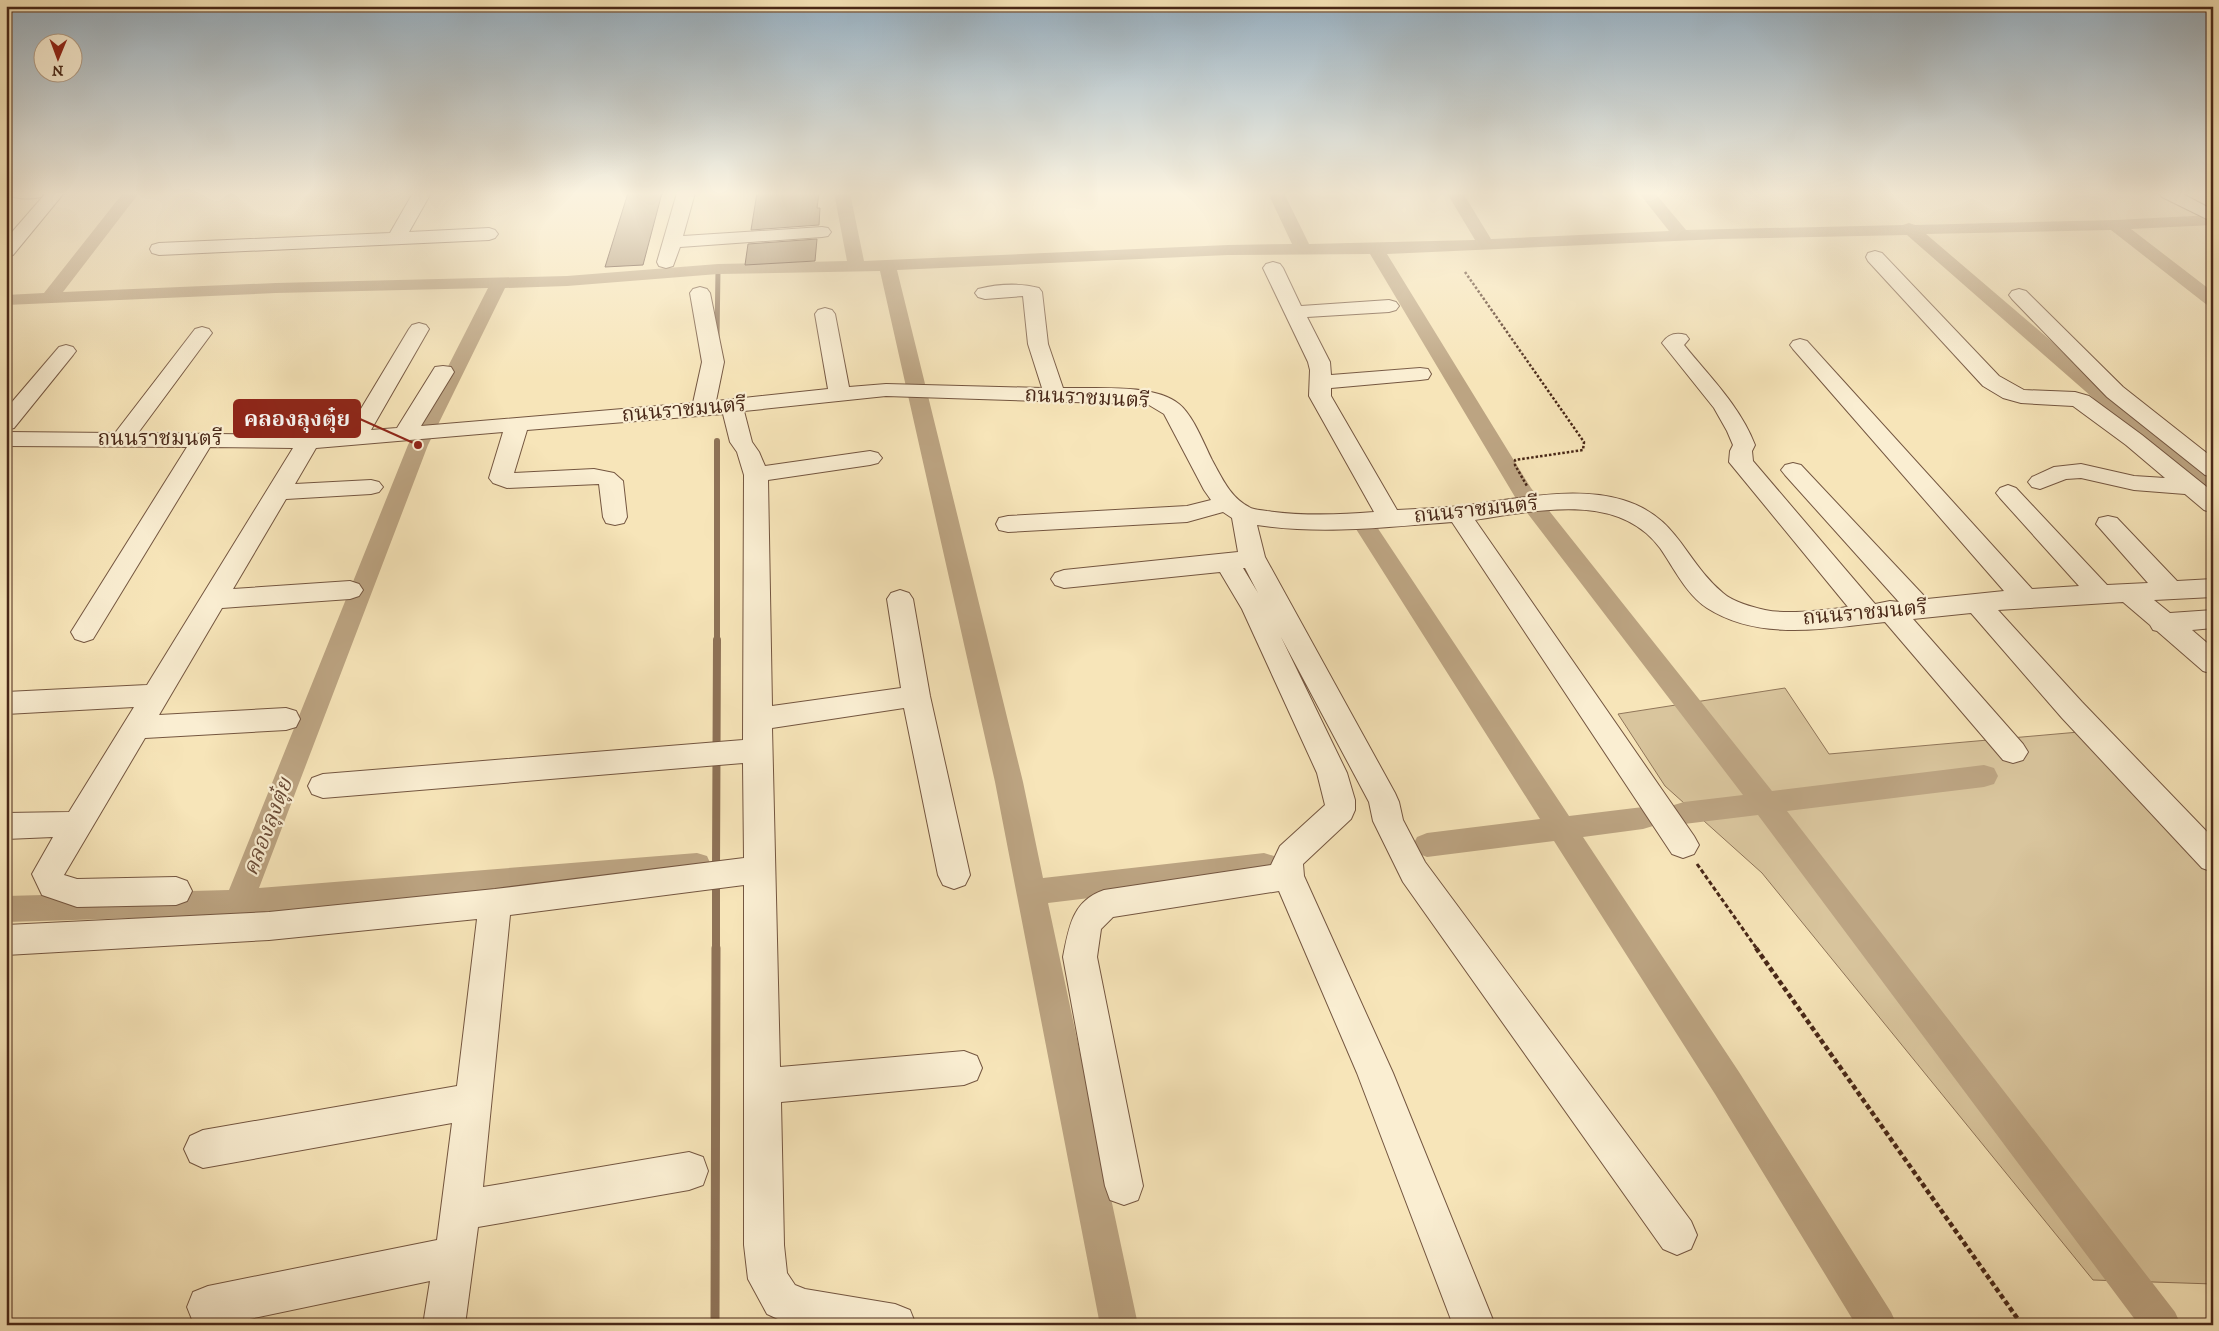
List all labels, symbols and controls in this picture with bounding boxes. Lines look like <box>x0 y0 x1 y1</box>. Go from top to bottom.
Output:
north arrow <box>32 32 82 82</box>
text: N <box>51 61 64 79</box>
street label: ถนนราชมนตรี <box>1024 382 1150 414</box>
street label: ถนนราชมนตรี <box>621 392 747 428</box>
callout: คลองลุงตุ๋ย <box>234 400 360 437</box>
text: คลองลุงตุ๋ย <box>244 406 350 433</box>
street label: ถนนราชมนตรี <box>98 426 222 452</box>
street label: ถนนราชมนตรี <box>1413 491 1539 529</box>
street label: ถนนราชมนตรี <box>1802 595 1928 631</box>
water label: คลองลุงตุ๋ย <box>237 773 300 880</box>

